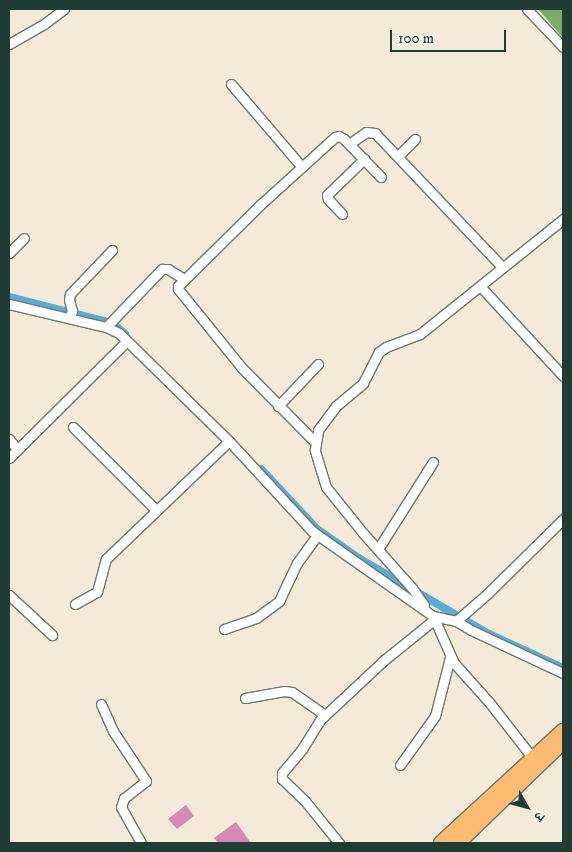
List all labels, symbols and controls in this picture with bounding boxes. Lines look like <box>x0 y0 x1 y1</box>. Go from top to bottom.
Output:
scale bar <box>392 20 508 52</box>
text: 100 m <box>398 29 434 48</box>
north arrow <box>502 782 552 832</box>
text: उ <box>530 808 548 825</box>

